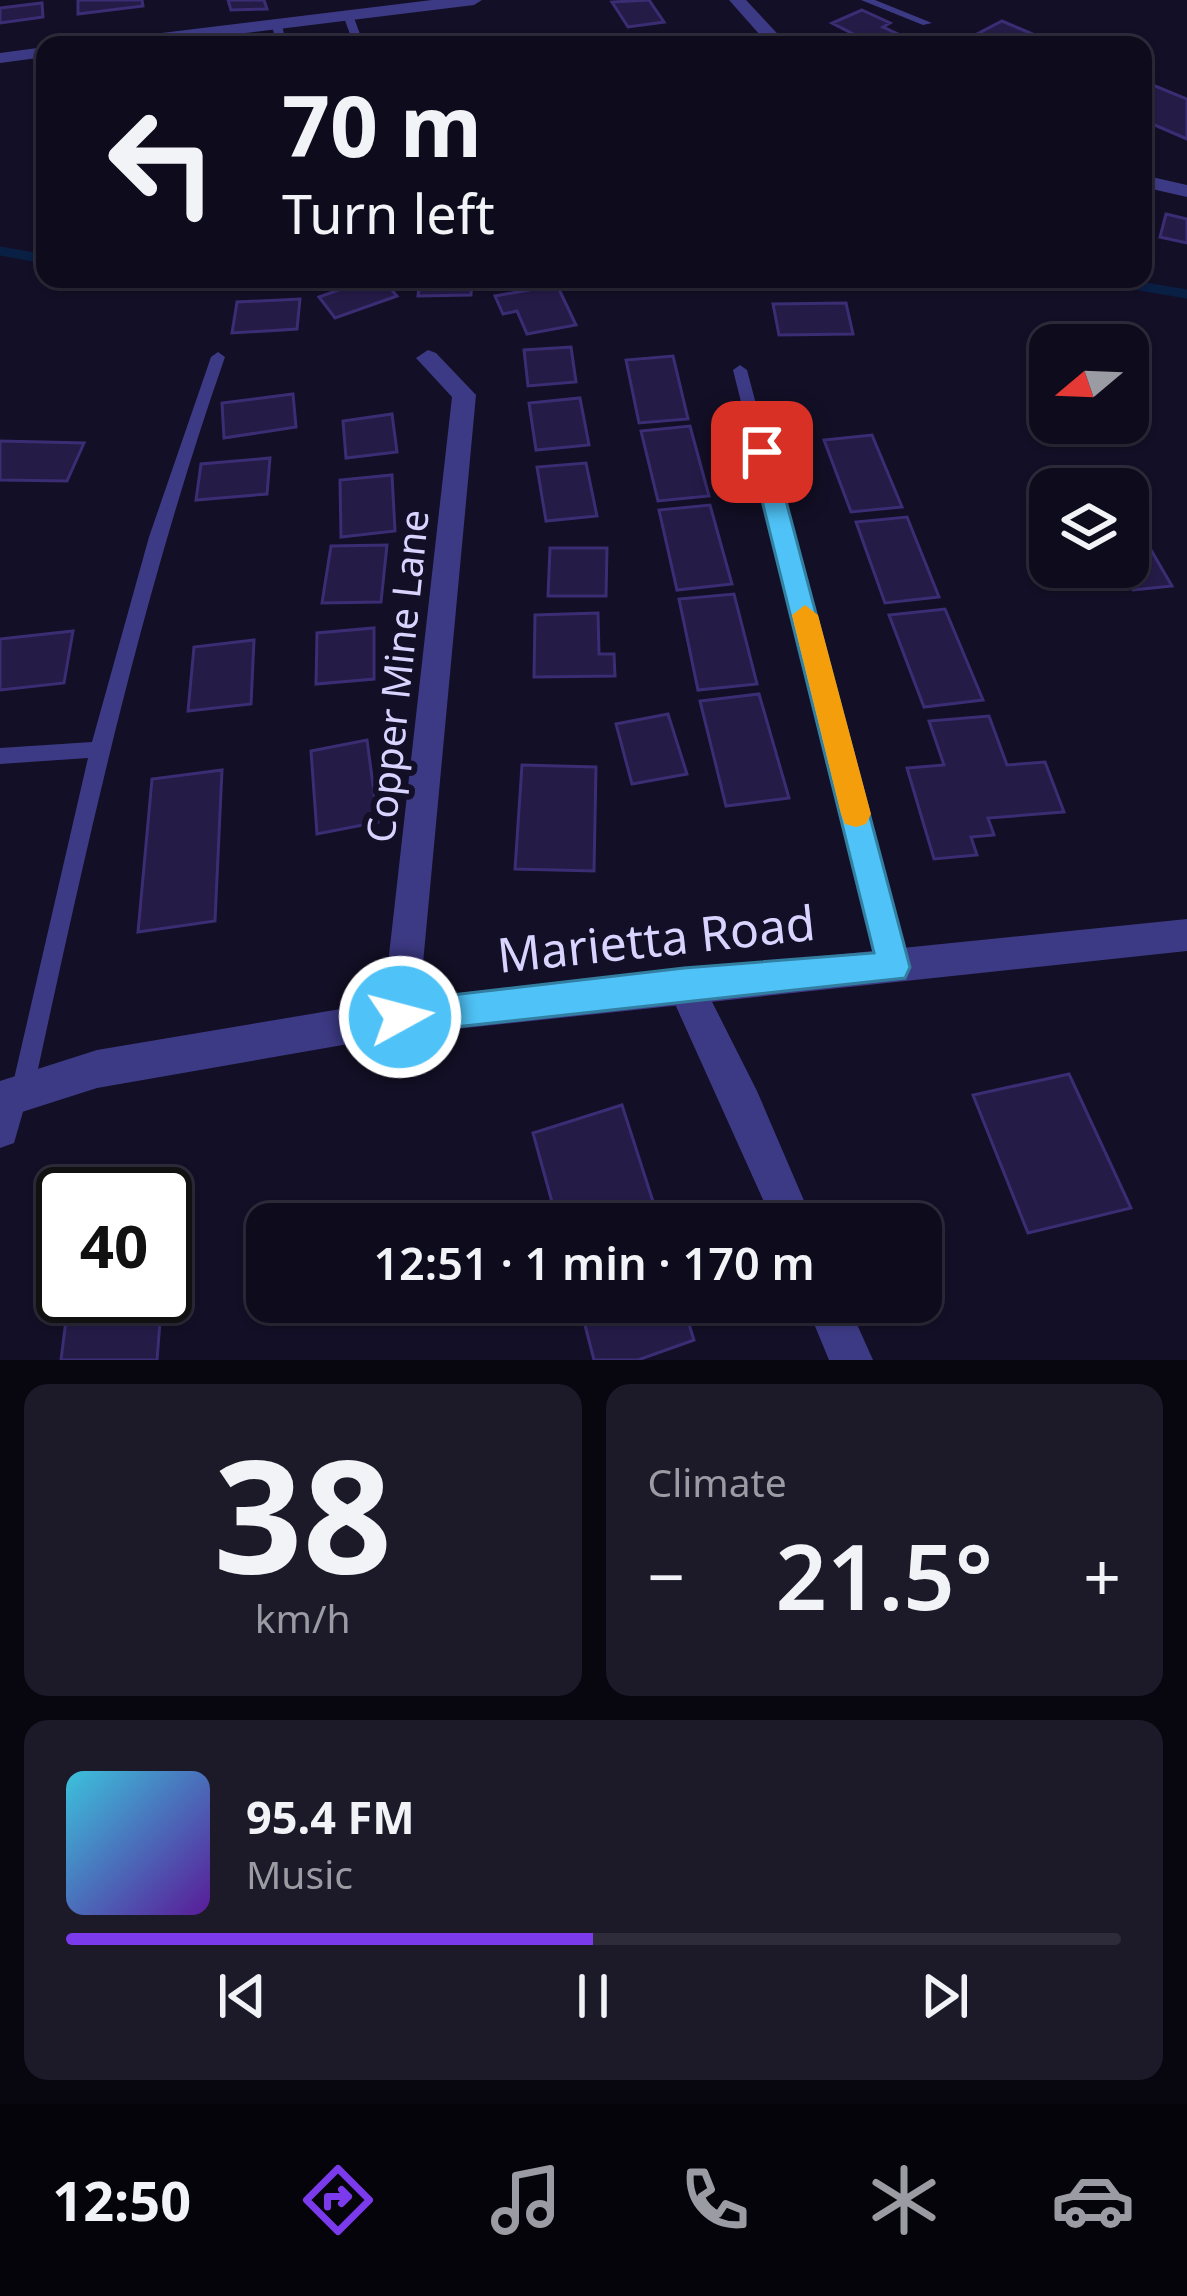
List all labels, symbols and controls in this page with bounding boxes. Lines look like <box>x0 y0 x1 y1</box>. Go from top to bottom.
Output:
text: 70 m <box>282 67 482 182</box>
icon: left <box>84 84 240 240</box>
text: Turn left <box>282 176 495 250</box>
north arrow <box>1029 324 1149 444</box>
map controls <box>1029 324 1149 588</box>
pin <box>711 401 813 503</box>
icon: arrive <box>729 419 795 485</box>
button: layers <box>1029 468 1149 588</box>
street label: Copper Mine Lane <box>352 507 440 845</box>
street label: Marietta Road <box>494 889 818 987</box>
position arrow <box>337 954 463 1080</box>
speed limit sign: 40 <box>36 1167 192 1323</box>
text: 12:51 · 1 min · 170 m <box>373 1232 815 1293</box>
text: 38 <box>214 1406 392 1619</box>
text: Climate <box>648 1455 787 1508</box>
text: 21.5° <box>775 1514 993 1636</box>
text: − <box>648 1530 685 1620</box>
text: + <box>1083 1530 1121 1620</box>
text: km/h <box>255 1591 351 1644</box>
text: 95.4 FM <box>246 1786 415 1847</box>
text: Music <box>246 1847 353 1900</box>
icon: previous <box>209 1963 275 2029</box>
icon: pause <box>560 1963 626 2029</box>
icon: next <box>912 1963 978 2029</box>
icon: directions <box>296 2158 380 2242</box>
icon: music <box>484 2158 568 2242</box>
icon: phone <box>673 2158 757 2242</box>
icon: climate <box>862 2158 946 2242</box>
icon: car <box>1051 2158 1135 2242</box>
text: 12:50 <box>52 2163 191 2237</box>

